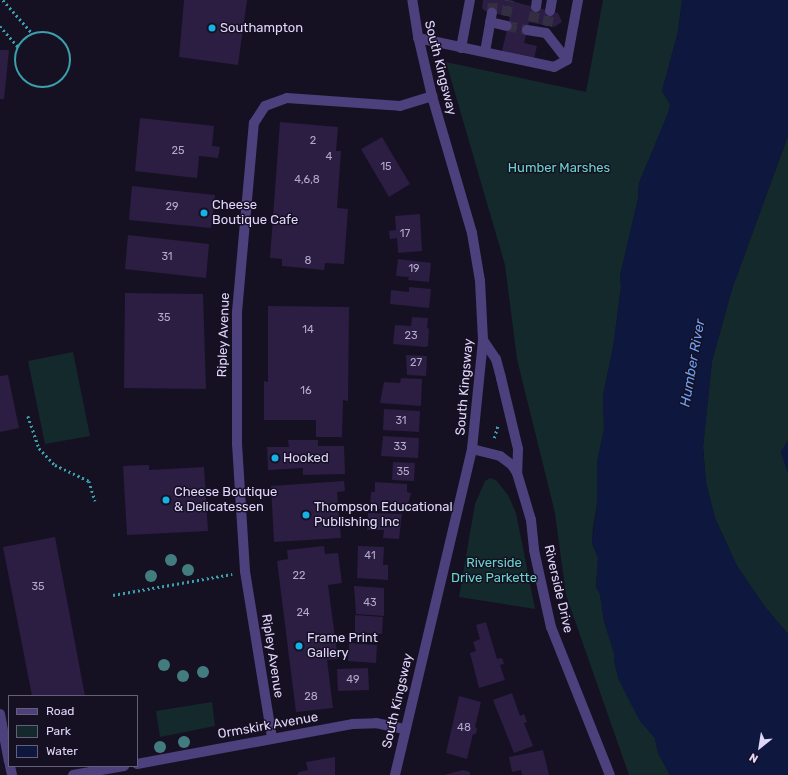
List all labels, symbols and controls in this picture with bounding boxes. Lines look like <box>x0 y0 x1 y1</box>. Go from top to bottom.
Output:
street label: South Kingsway <box>421 19 459 117</box>
place label: Southampton <box>220 20 303 36</box>
marker: Southampton <box>207 23 217 33</box>
house number: 2 <box>310 134 316 148</box>
house number: 25 <box>172 144 184 158</box>
house number: 4 <box>326 150 332 164</box>
house number: 15 <box>380 160 392 174</box>
park label: Humber Marshes <box>508 160 610 176</box>
house number: 4,6,8 <box>294 173 320 187</box>
place label: Cheese Boutique Cafe <box>212 198 298 229</box>
house number: 29 <box>166 200 178 214</box>
marker: Cheese Boutique Cafe <box>199 208 209 218</box>
house number: 17 <box>400 227 410 241</box>
house number: 31 <box>161 250 173 264</box>
house number: 8 <box>305 254 311 268</box>
house number: 19 <box>408 262 420 276</box>
street label: Ripley Avenue <box>215 292 233 378</box>
house number: 35 <box>157 311 171 325</box>
water label: Humber River <box>677 318 709 408</box>
house number: 14 <box>302 323 314 337</box>
house number: 23 <box>404 329 418 343</box>
street label: South Kingsway <box>453 338 477 436</box>
house number: 27 <box>410 356 422 370</box>
house number: 16 <box>300 384 312 398</box>
house number: 31 <box>395 414 407 428</box>
house number: 33 <box>393 440 407 454</box>
place label: Hooked <box>283 450 329 466</box>
marker: Hooked <box>270 453 280 463</box>
house number: 35 <box>396 465 410 479</box>
place label: Cheese Boutique & Delicatessen <box>174 485 277 516</box>
marker: Cheese Boutique & Delicatessen <box>161 495 171 505</box>
place label: Thompson Educational Publishing Inc <box>314 500 453 531</box>
marker: Thompson Educational Publishing Inc <box>301 510 311 520</box>
street label: Riverside Drive <box>540 543 576 635</box>
house number: 41 <box>364 549 376 563</box>
park label: Riverside Drive Parkette <box>451 556 537 587</box>
house number: 22 <box>293 569 305 583</box>
house number: 35 <box>31 580 45 594</box>
house number: 43 <box>363 596 377 610</box>
house number: 24 <box>296 606 310 620</box>
street label: Ripley Avenue <box>258 613 286 699</box>
place label: Frame Print Gallery <box>307 631 378 662</box>
marker: Frame Print Gallery <box>294 641 304 651</box>
street label: South Kingsway <box>379 652 417 750</box>
house number: 49 <box>346 673 360 687</box>
house number: 28 <box>304 690 318 704</box>
legend <box>8 695 138 767</box>
text: Road <box>46 704 74 718</box>
street label: Ormskirk Avenue <box>216 709 320 743</box>
house number: 48 <box>457 721 471 735</box>
text: Park <box>46 724 71 738</box>
north arrow <box>740 727 780 767</box>
text: Water <box>46 744 78 758</box>
text: N <box>747 750 760 765</box>

